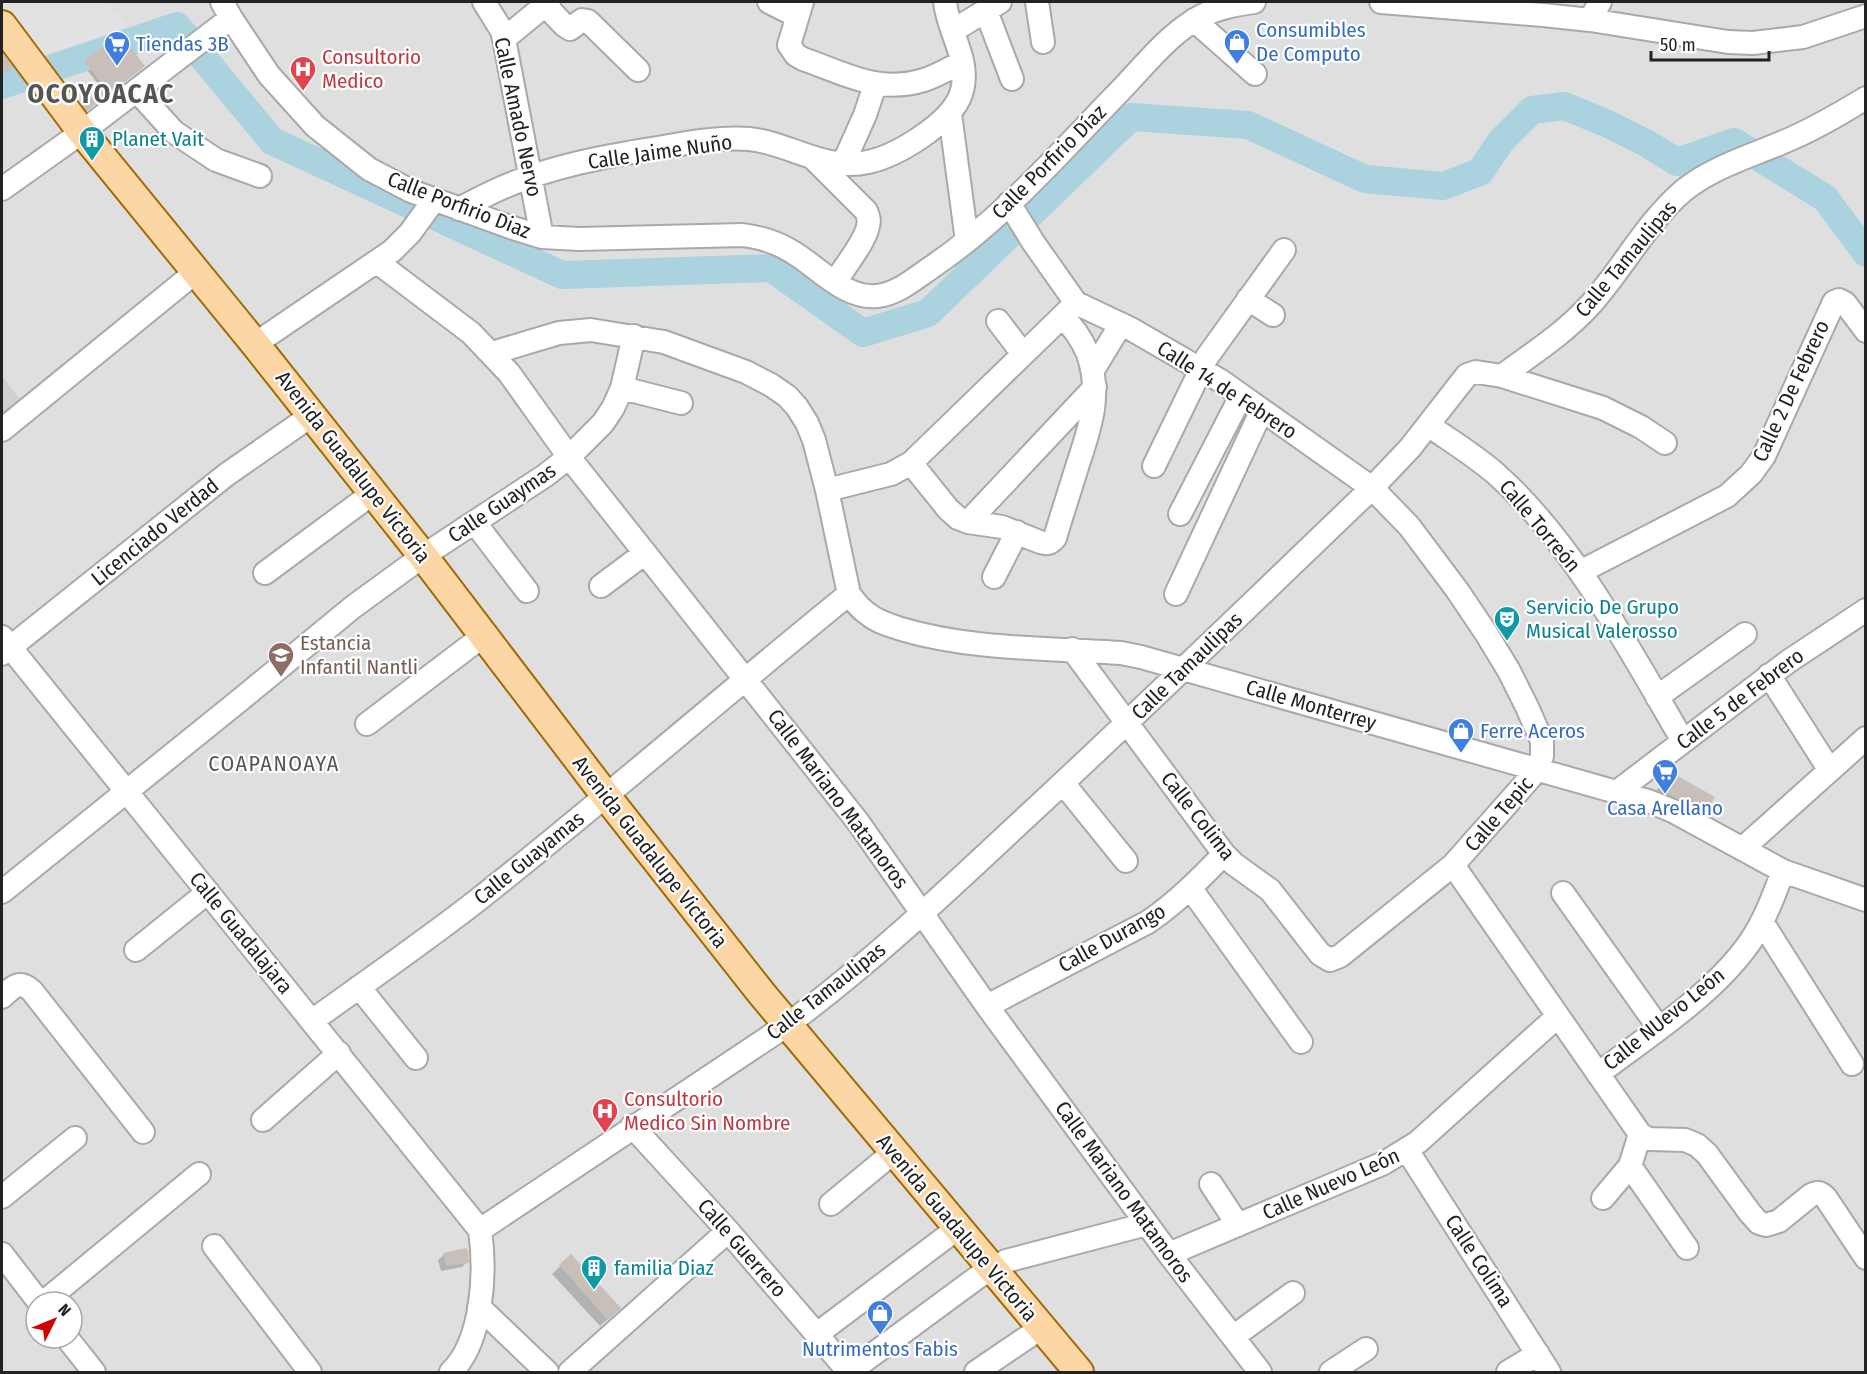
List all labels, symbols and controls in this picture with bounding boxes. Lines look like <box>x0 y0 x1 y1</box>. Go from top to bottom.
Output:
place label: Consumibles De Computo <box>1256 17 1366 67</box>
scale bar <box>1651 24 1770 62</box>
shop icon: Consumibles De Computo <box>1222 27 1252 65</box>
supermarket icon: Tiendas 3B <box>102 29 132 67</box>
place label: Tiendas 3B <box>136 31 229 57</box>
text: 50 m <box>1660 34 1696 56</box>
street label: Calle Amado Nervo <box>488 35 548 199</box>
place label: Consultorio Medico <box>322 44 421 94</box>
hospital icon: Consultorio Medico <box>288 54 318 92</box>
district label: OCOYOACAC <box>27 78 175 110</box>
street label: Calle Porfirio Díaz <box>986 99 1112 225</box>
building icon: Planet Vait <box>77 124 107 162</box>
place label: Planet Vait <box>112 126 204 152</box>
street label: Calle Jaime Nuño <box>586 129 734 175</box>
street label: Calle Porfirio Diaz <box>384 166 534 244</box>
street label: Calle Tamaulipas <box>1570 195 1682 323</box>
street label: Calle 2 De Febrero <box>1747 316 1835 466</box>
street label: Calle 14 de Febrero <box>1152 335 1302 445</box>
street label: Avenida Guadalupe Victoria <box>270 366 436 568</box>
street label: Calle Guaymas <box>443 457 561 549</box>
street label: Licenciado Verdad <box>86 473 224 591</box>
street label: Calle Torreón <box>1494 474 1586 578</box>
place label: Servicio De Grupo Musical Valerosso <box>1526 594 1679 644</box>
theatre icon: Servicio De Grupo Musical Valerosso <box>1492 604 1522 642</box>
street label: Calle Tamaulipas <box>1126 607 1248 725</box>
place label: Estancia Infantil Nantli <box>300 630 418 680</box>
school or university icon: Estancia Infantil Nantli <box>266 640 296 678</box>
street label: Calle 5 de Febrero <box>1671 643 1809 755</box>
street label: Calle Monterrey <box>1243 674 1380 736</box>
street label: Calle Mariano Matamoros <box>762 704 914 894</box>
shop icon: Ferre Aceros <box>1446 716 1476 754</box>
place label: Ferre Aceros <box>1480 718 1585 744</box>
district label: COAPANOAYA <box>208 750 340 777</box>
street label: Avenida Guadalupe Victoria <box>567 751 733 953</box>
supermarket icon: Casa Arellano <box>1650 757 1680 795</box>
street label: Calle Colima <box>1155 766 1241 866</box>
street label: Calle Tepic <box>1459 771 1539 857</box>
place label: Casa Arellano <box>1607 795 1723 821</box>
street label: Calle Guayamas <box>469 806 589 910</box>
street label: Calle Guadalajara <box>184 867 298 999</box>
street label: Calle Durango <box>1054 898 1170 978</box>
street label: Calle Tamaulipas <box>761 936 891 1046</box>
street label: Calle NUevo León <box>1598 962 1730 1076</box>
place label: Consultorio Medico Sin Nombre <box>624 1086 790 1136</box>
hospital icon: Consultorio Medico Sin Nombre <box>590 1096 620 1134</box>
street label: Calle Mariano Matamoros <box>1049 1096 1199 1288</box>
street label: Avenida Guadalupe Victoria <box>871 1129 1043 1327</box>
street label: Calle Nuevo León <box>1258 1142 1404 1226</box>
street label: Calle Guerrero <box>692 1193 792 1303</box>
street label: Calle Colima <box>1439 1210 1519 1312</box>
building icon: familia Diaz <box>579 1253 609 1291</box>
place label: familia Diaz <box>614 1255 714 1281</box>
north arrow <box>24 1290 84 1350</box>
shop icon: Nutrimentos Fabis <box>865 1298 895 1336</box>
text: N <box>54 1300 75 1320</box>
place label: Nutrimentos Fabis <box>802 1336 958 1362</box>

